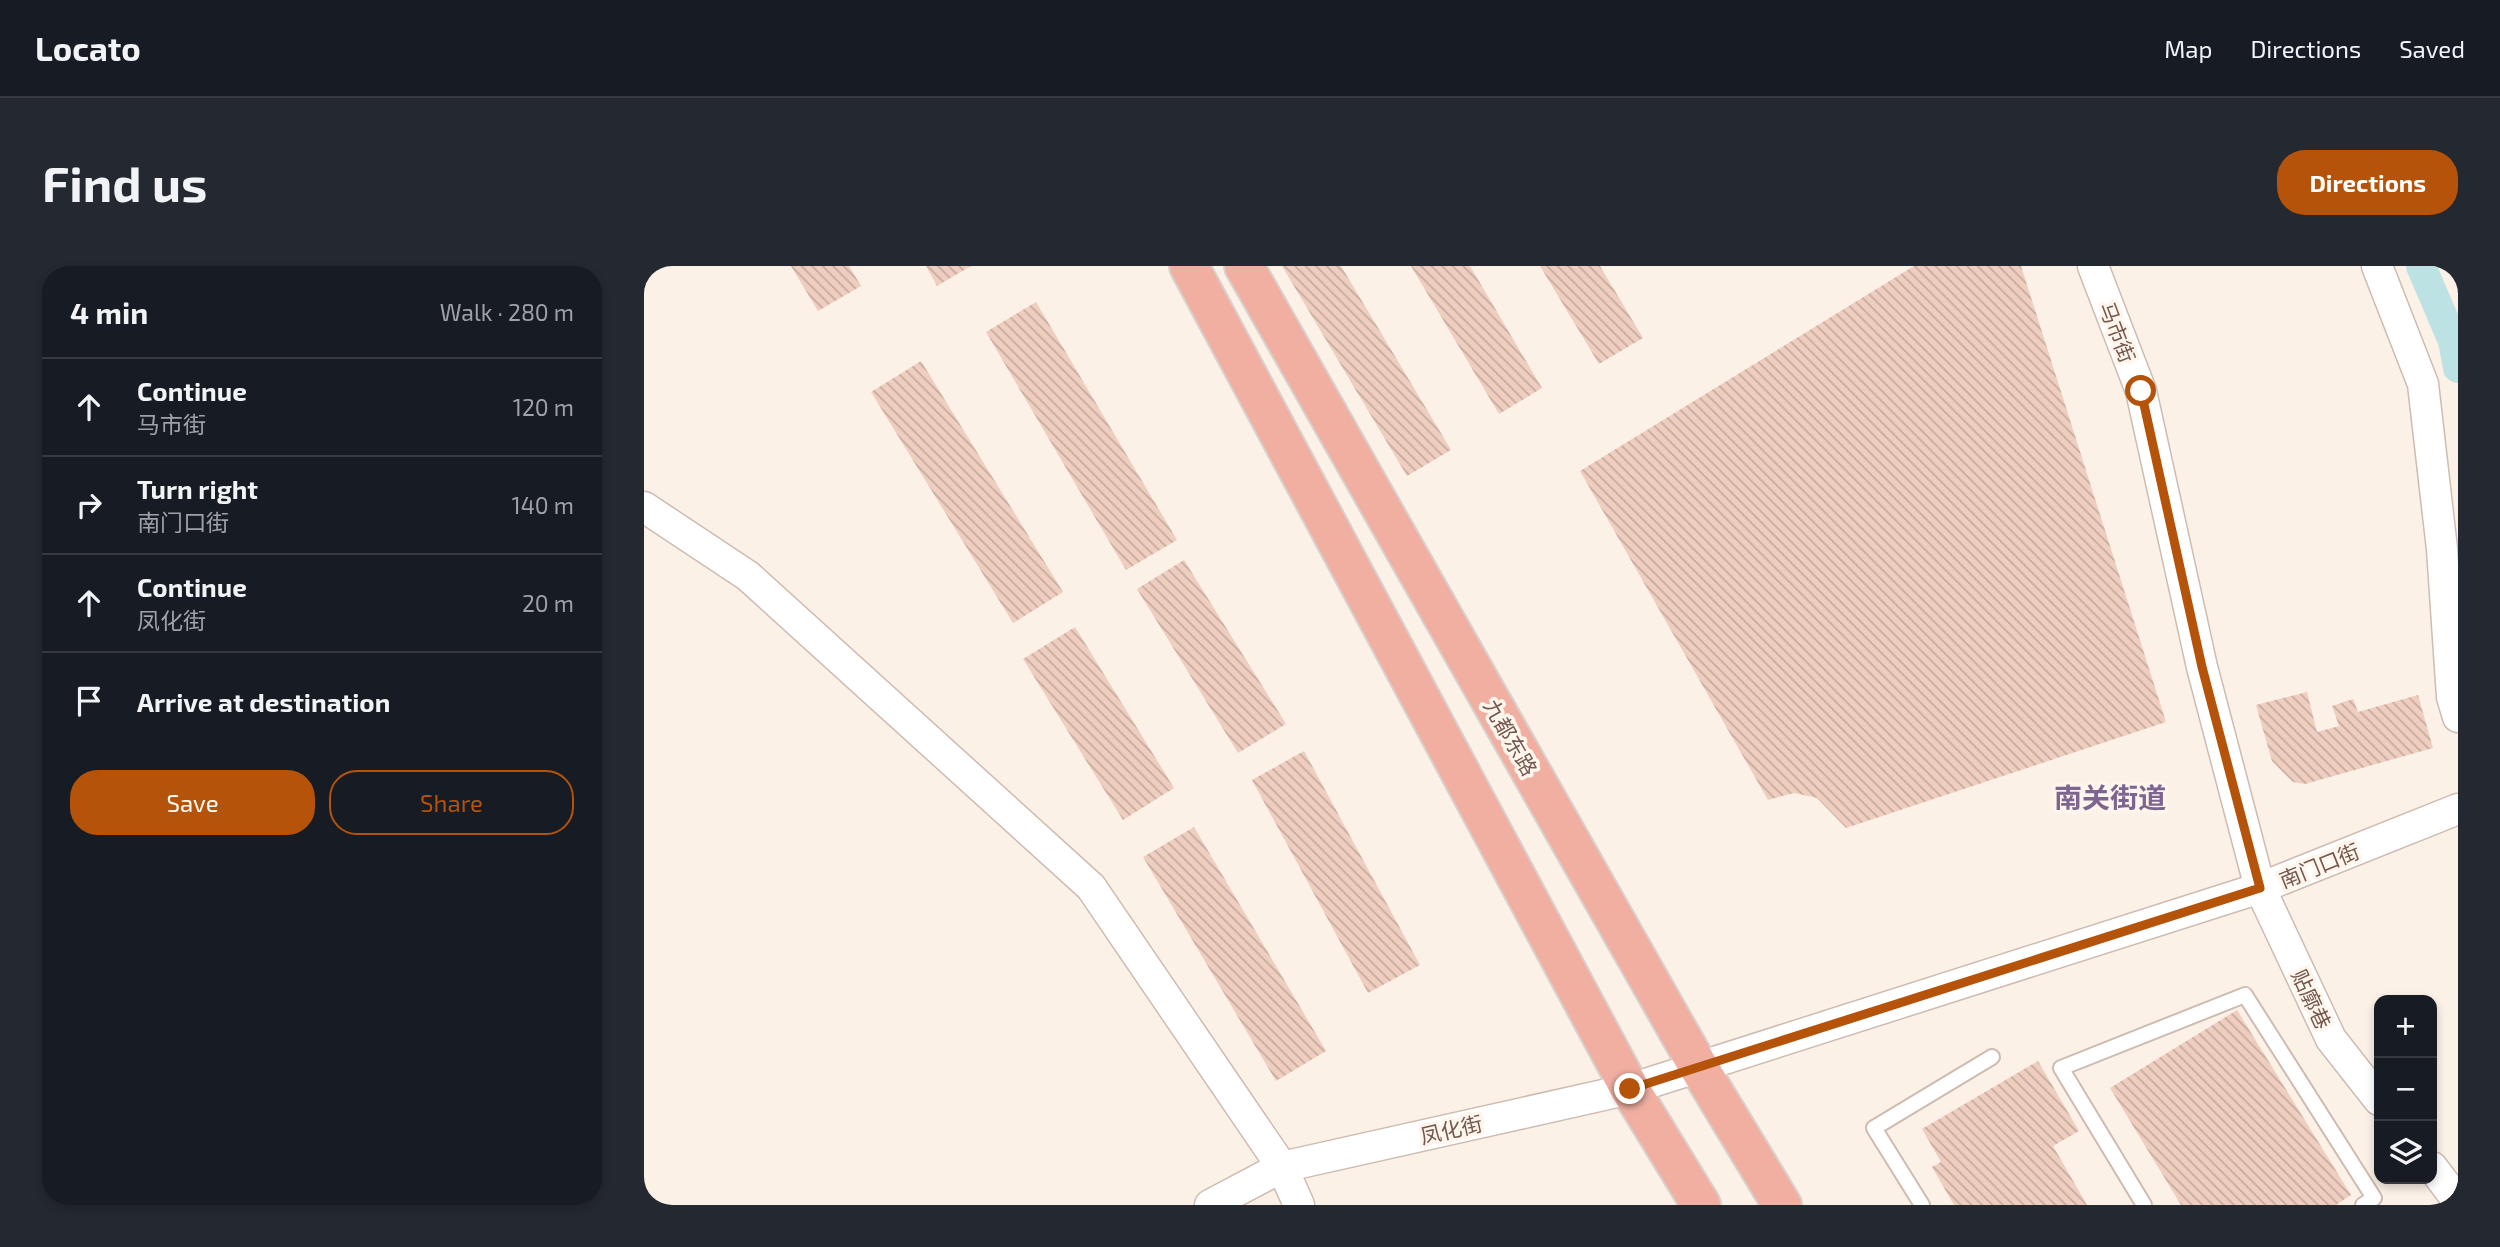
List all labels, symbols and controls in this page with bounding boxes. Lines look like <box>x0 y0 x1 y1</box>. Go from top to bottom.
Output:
text: Locato <box>35 28 141 68</box>
text: Map <box>2164 34 2212 63</box>
text: Directions <box>2250 34 2361 63</box>
text: Saved <box>2399 34 2465 63</box>
button: Directions <box>2277 150 2458 215</box>
text: Find us <box>42 153 207 212</box>
text: 4 min <box>70 294 148 330</box>
text: Walk · 280 m <box>440 298 574 326</box>
street label: 马市街 <box>2095 298 2141 366</box>
text: Continue <box>137 375 247 406</box>
route start <box>2125 375 2156 406</box>
icon: ahead <box>70 388 108 426</box>
text: 120 m <box>513 393 574 421</box>
text: 马市街 <box>137 410 206 438</box>
text: Turn right <box>137 473 258 504</box>
icon: right <box>70 486 108 524</box>
text: 140 m <box>512 491 574 519</box>
text: 南门口街 <box>137 508 229 536</box>
text: Continue <box>137 571 247 602</box>
icon: ahead <box>70 584 108 622</box>
text: 20 m <box>522 589 574 617</box>
text: 凤化街 <box>137 606 206 634</box>
icon: arrive <box>70 682 108 720</box>
text: Arrive at destination <box>137 686 390 717</box>
street label: 九都东路 <box>1479 694 1543 780</box>
button: Save <box>70 770 315 835</box>
button: Share <box>329 770 574 835</box>
district label: 南关街道 <box>2054 780 2166 814</box>
street label: 南门口街 <box>2275 838 2363 892</box>
street label: 贴廓巷 <box>2287 965 2337 1033</box>
map controls <box>2374 995 2437 1184</box>
button: + <box>2374 995 2437 1058</box>
button: − <box>2374 1058 2437 1121</box>
route end <box>1614 1073 1645 1104</box>
street label: 凤化街 <box>1417 1110 1485 1148</box>
button: layers <box>2374 1121 2437 1184</box>

